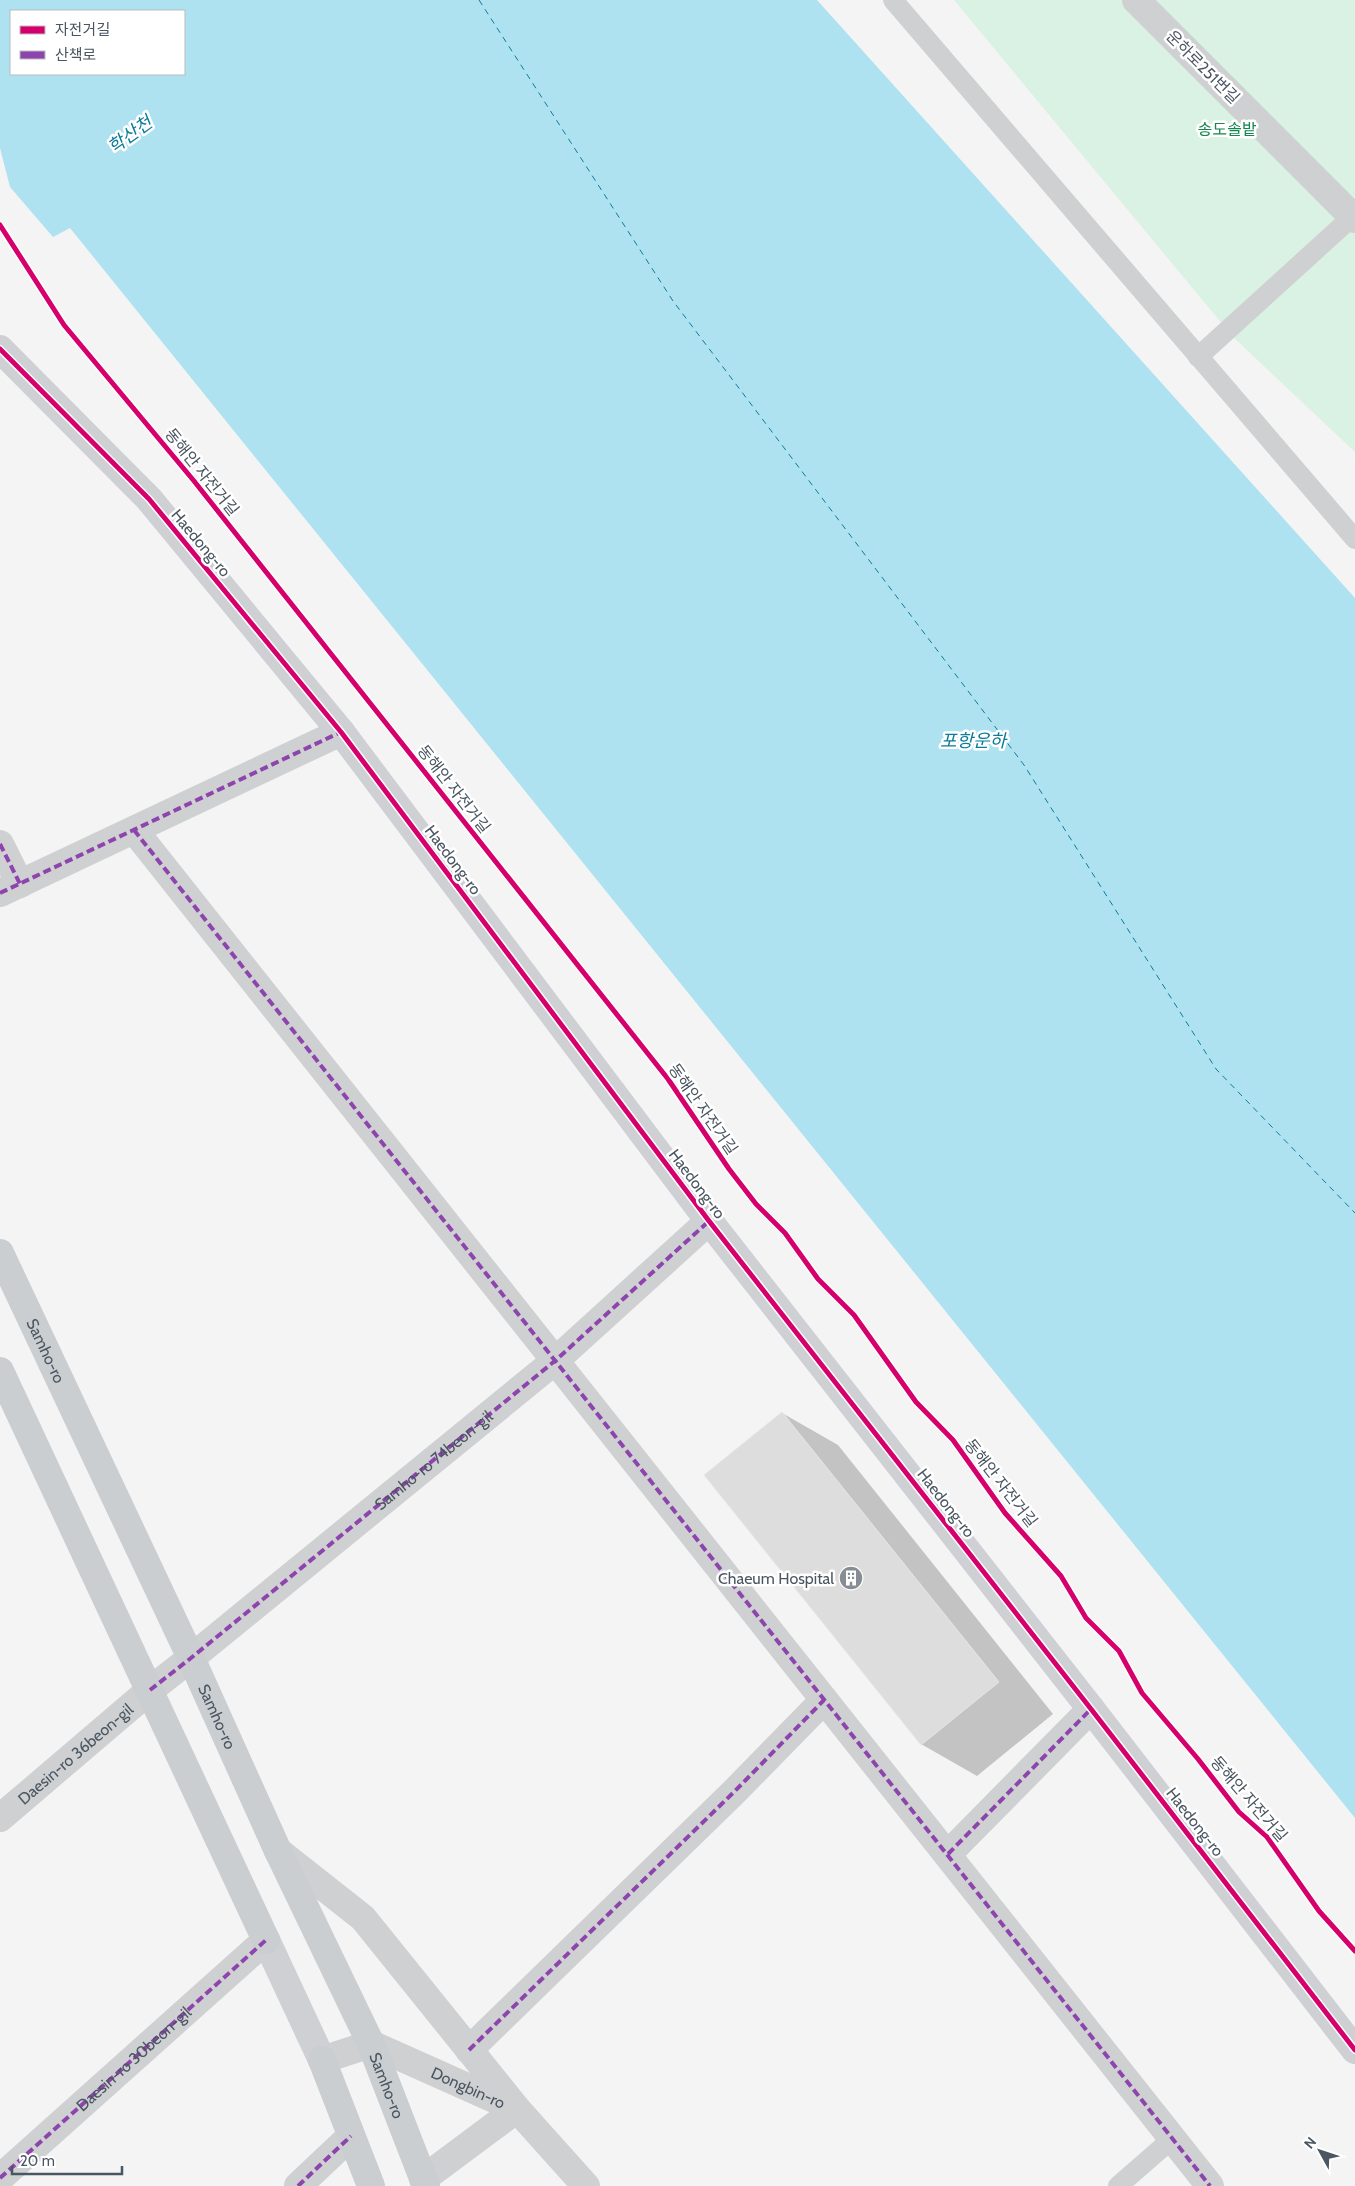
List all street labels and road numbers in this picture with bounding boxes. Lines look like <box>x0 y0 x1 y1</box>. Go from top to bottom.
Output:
street label: 운하로251번길 <box>1162 26 1244 108</box>
street label: 동해안 자전거길 <box>161 425 243 519</box>
street label: Haedong-ro <box>167 505 235 581</box>
street label: 동해안 자전거길 <box>414 741 494 837</box>
street label: Haedong-ro <box>421 822 485 899</box>
street label: 동해안 자전거길 <box>665 1060 741 1158</box>
street label: Haedong-ro <box>665 1146 729 1223</box>
street label: Samho-ro <box>23 1315 69 1386</box>
street label: Samho-ro 74beon-gil <box>371 1406 496 1514</box>
street label: 동해안 자전거길 <box>961 1435 1041 1531</box>
street label: Haedong-ro <box>913 1465 979 1541</box>
street label: Samho-ro <box>195 1681 240 1752</box>
street label: Daesin-ro 36beon-gil <box>14 1699 137 1808</box>
street label: 동해안 자전거길 <box>1207 1753 1291 1845</box>
street label: Haedong-ro <box>1162 1784 1228 1860</box>
street label: Daesin-ro 30beon-gil <box>72 2002 195 2115</box>
street label: Samho-ro <box>366 2050 408 2121</box>
street label: Dongbin-ro <box>428 2063 508 2112</box>

